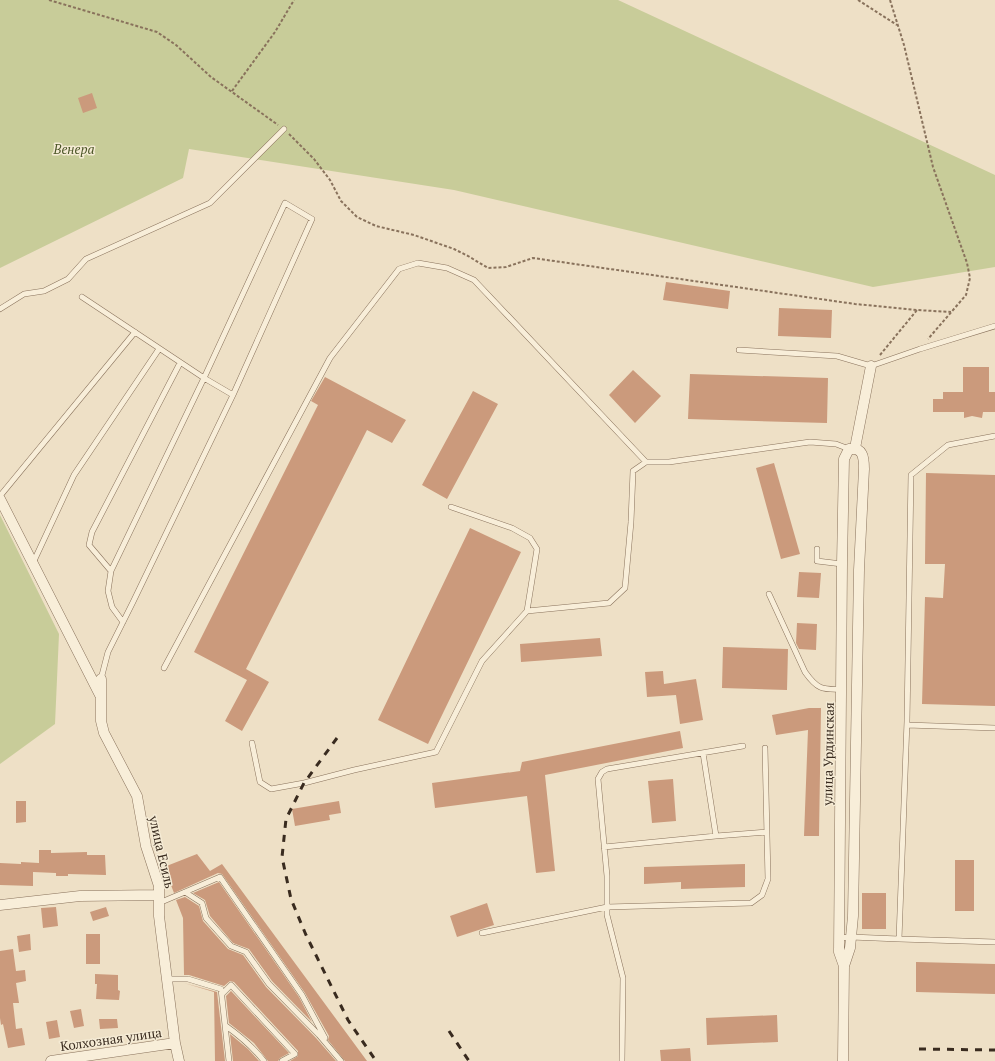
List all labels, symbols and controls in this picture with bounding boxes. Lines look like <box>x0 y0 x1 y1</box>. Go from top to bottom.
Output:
park label: Венера <box>53 140 94 158</box>
street label: улица Урдинская <box>818 702 838 807</box>
street label: улица Есиль <box>145 813 179 891</box>
street label: Колхозная улица <box>59 1023 163 1055</box>

